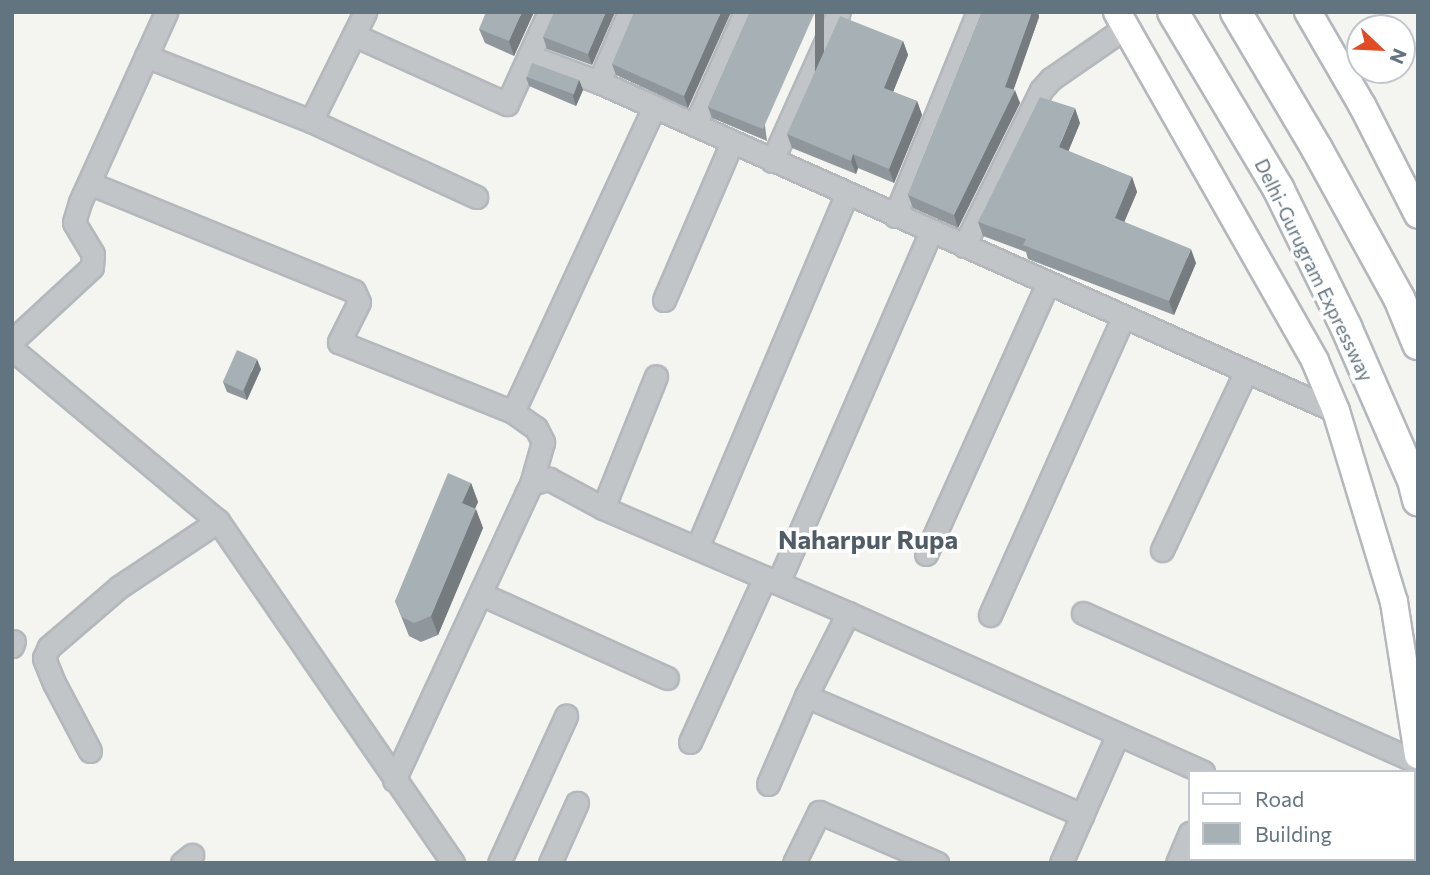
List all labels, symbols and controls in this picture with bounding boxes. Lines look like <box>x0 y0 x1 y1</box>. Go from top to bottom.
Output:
north arrow <box>1346 14 1416 84</box>
text: N <box>1386 46 1412 68</box>
street label: Delhi-Gurugram Expressway <box>1250 155 1378 385</box>
district label: Naharpur Rupa <box>778 523 958 555</box>
legend <box>1188 770 1416 861</box>
text: Road <box>1255 786 1304 811</box>
text: Building <box>1255 821 1332 846</box>

